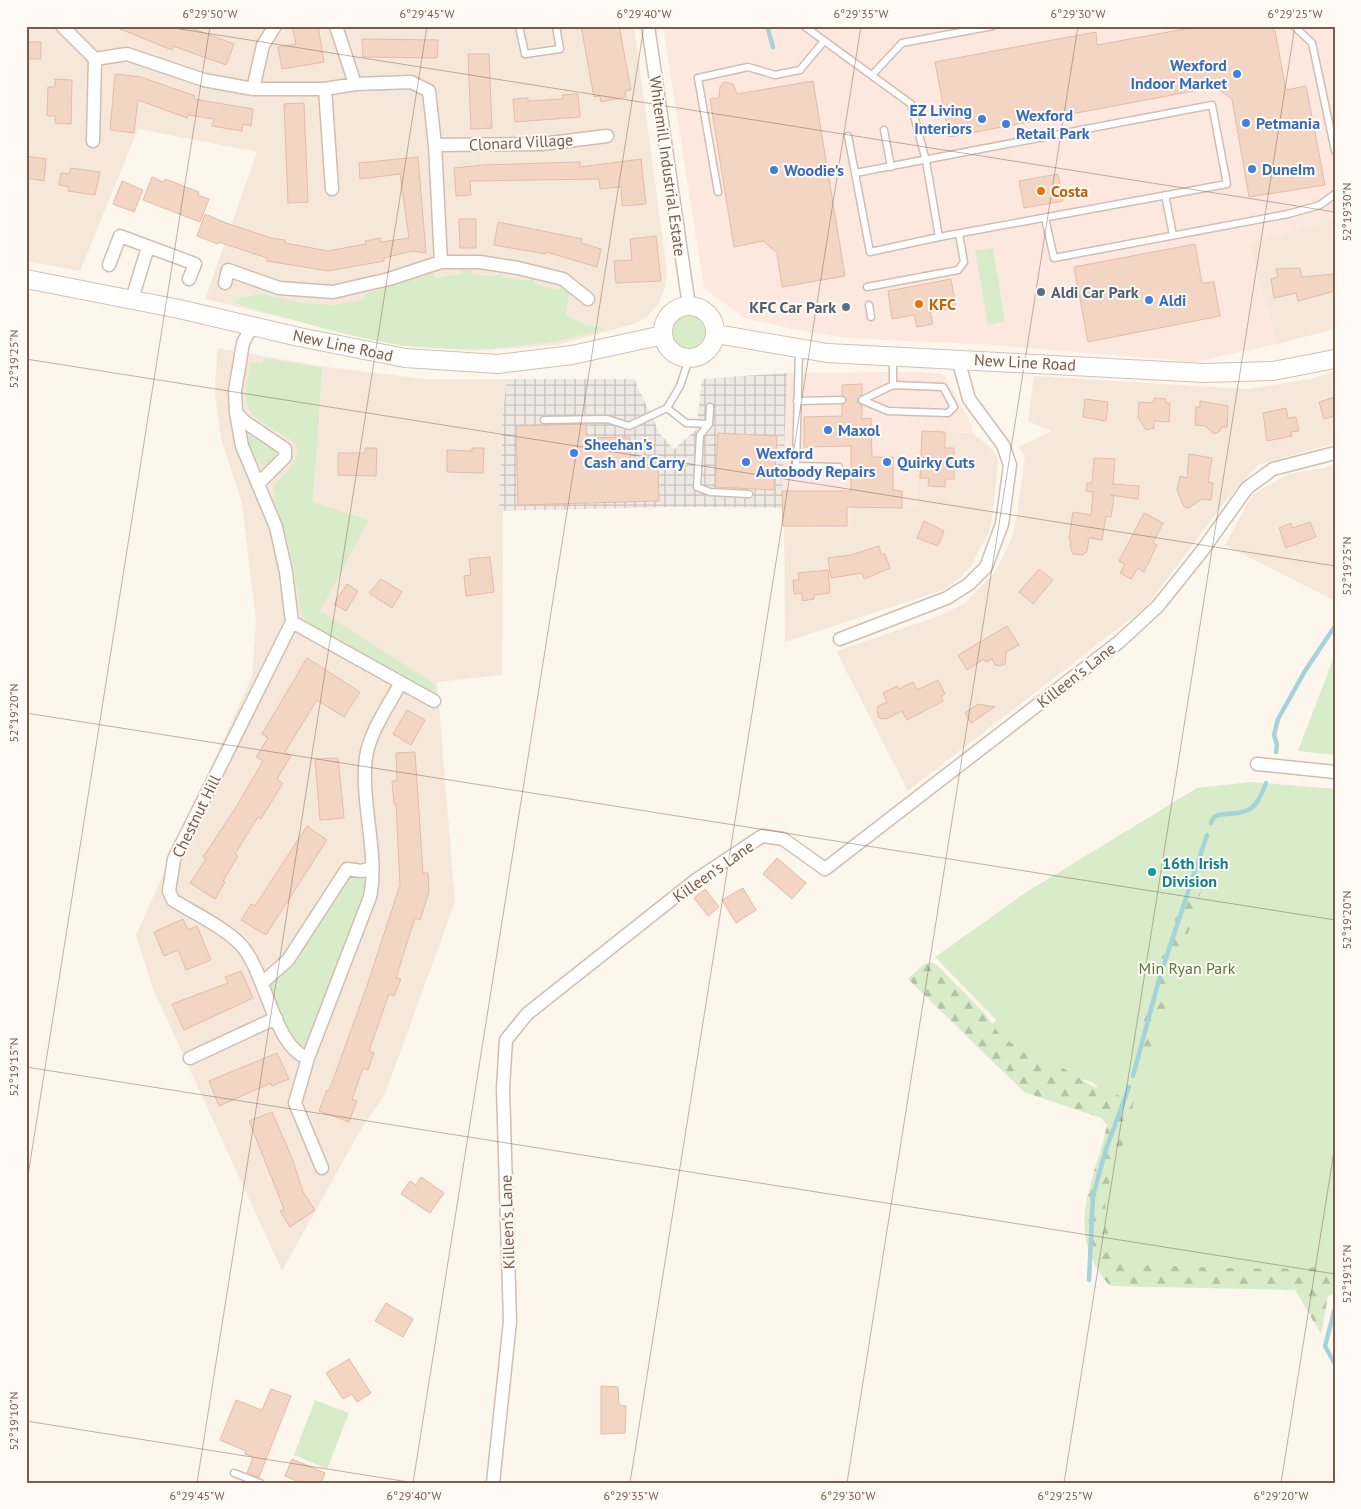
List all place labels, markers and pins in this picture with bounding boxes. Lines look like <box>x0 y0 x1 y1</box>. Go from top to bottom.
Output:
place label: Wexford Indoor Market <box>1131 55 1227 93</box>
marker: Wexford Indoor Market <box>1231 68 1243 80</box>
place label: EZ Living Interiors <box>910 100 972 138</box>
place label: Wexford Retail Park <box>1016 105 1090 143</box>
marker: EZ Living Interiors <box>976 113 988 125</box>
place label: Petmania <box>1256 113 1320 133</box>
marker: Petmania <box>1240 117 1252 129</box>
marker: Wexford Retail Park <box>1000 118 1012 130</box>
place label: DuneIm <box>1262 159 1315 179</box>
place label: Woodie's <box>784 160 844 180</box>
marker: DuneIm <box>1246 163 1258 175</box>
marker: Woodie's <box>768 164 780 176</box>
place label: Costa <box>1051 181 1088 201</box>
marker: Costa <box>1035 185 1047 197</box>
place label: Aldi Car Park <box>1051 282 1139 302</box>
marker: Aldi Car Park <box>1035 286 1047 298</box>
place label: Aldi <box>1159 290 1186 310</box>
place label: KFC <box>929 294 956 314</box>
marker: Aldi <box>1143 294 1155 306</box>
place label: KFC Car Park <box>749 297 836 317</box>
marker: KFC <box>913 298 925 310</box>
marker: KFC Car Park <box>840 301 852 313</box>
place label: Maxol <box>838 420 880 440</box>
marker: Maxol <box>822 424 834 436</box>
place label: Sheehan's Cash and Carry <box>584 434 685 472</box>
place label: Wexford Autobody Repairs <box>756 443 876 481</box>
marker: Sheehan's Cash and Carry <box>568 447 580 459</box>
place label: Quirky Cuts <box>897 452 975 472</box>
marker: Wexford Autobody Repairs <box>740 456 752 468</box>
marker: Quirky Cuts <box>881 456 893 468</box>
place label: 16th Irish Division <box>1162 853 1228 891</box>
marker: 16th Irish Division <box>1146 866 1158 878</box>

